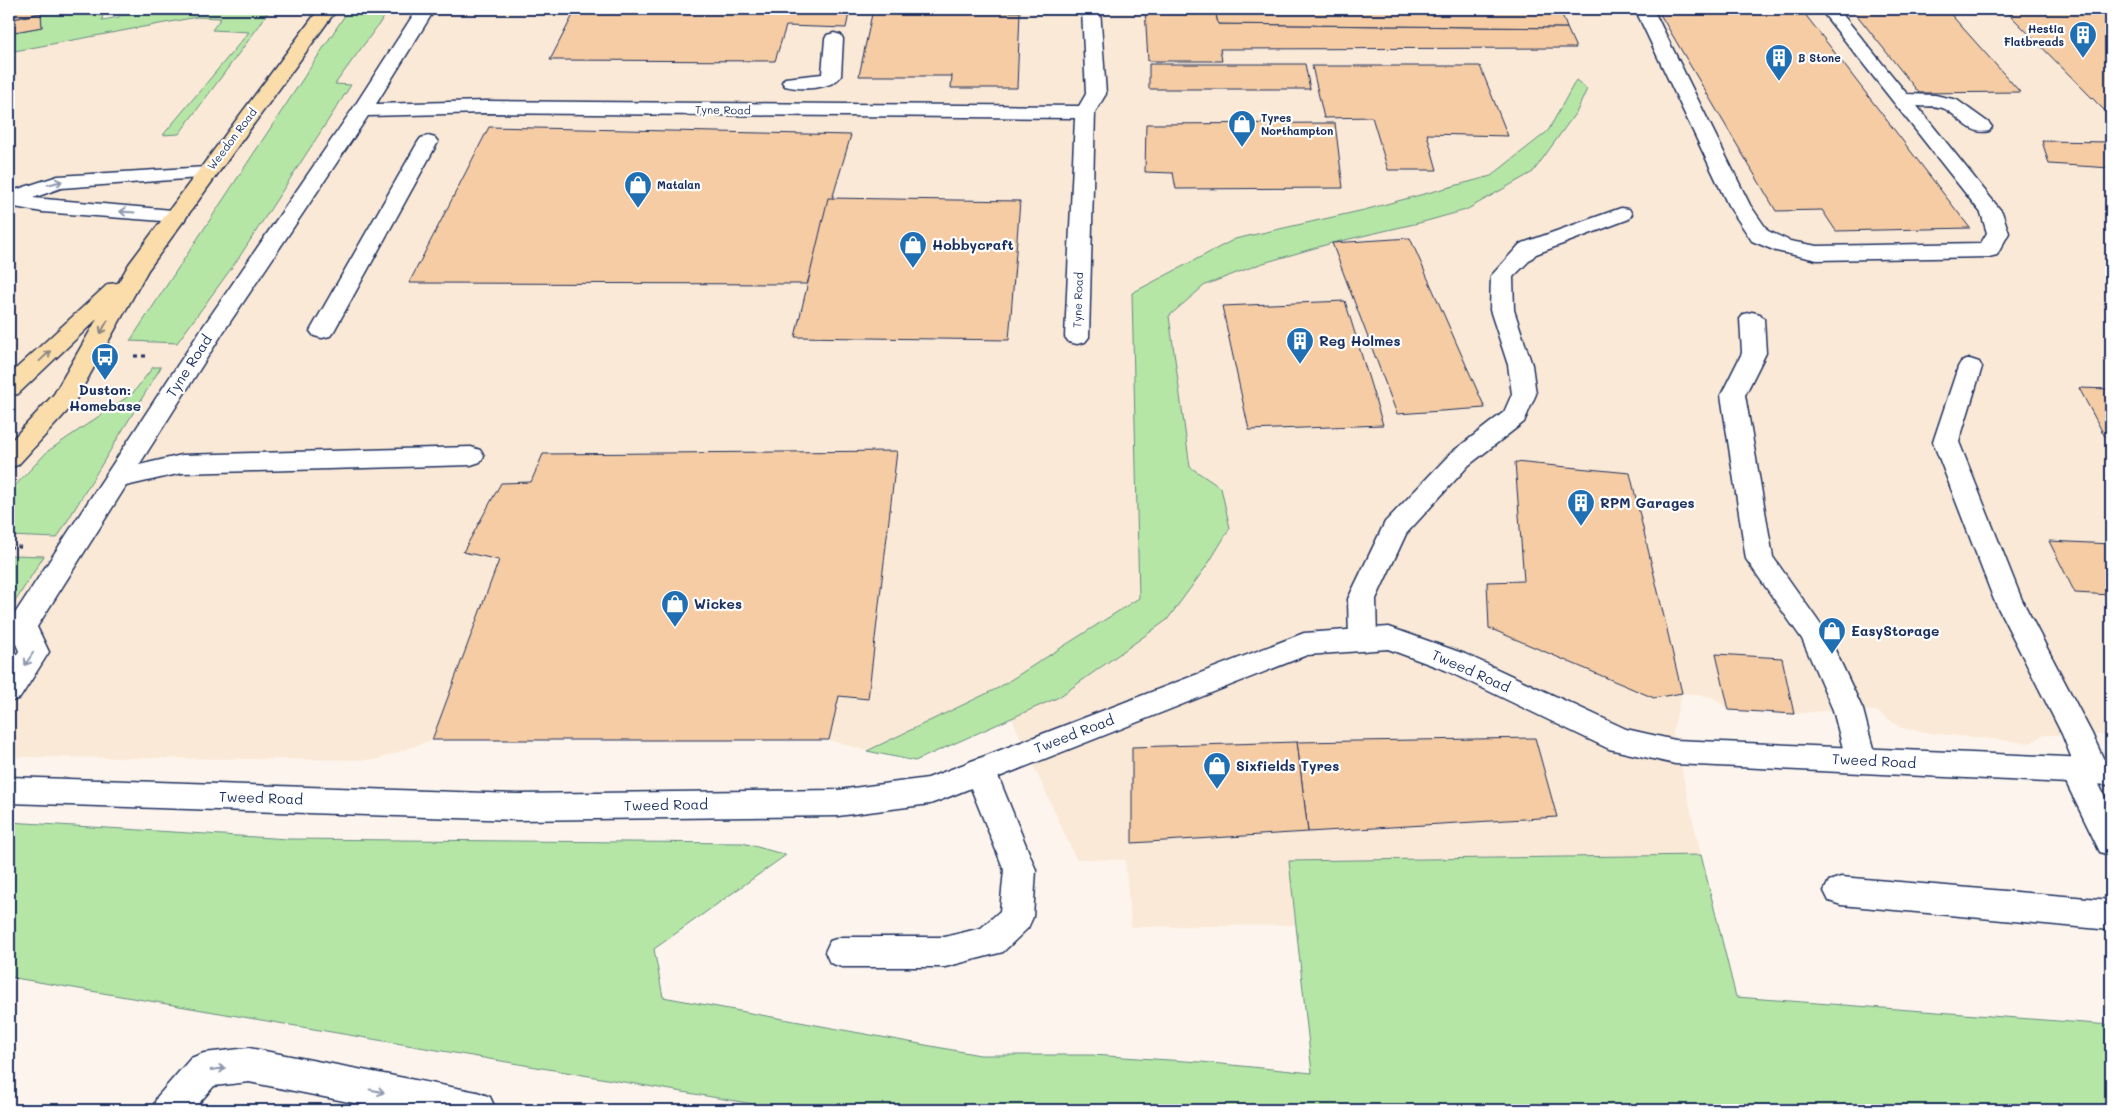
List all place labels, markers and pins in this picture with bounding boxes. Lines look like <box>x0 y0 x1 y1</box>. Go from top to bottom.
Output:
building icon: Hestia Flatbreads <box>2068 20 2098 59</box>
place label: Hestia Flatbreads <box>2004 21 2064 49</box>
building icon: B Stone <box>1764 43 1794 82</box>
place label: B Stone <box>1798 50 1841 65</box>
shop icon: Tyres Northampton <box>1227 109 1257 148</box>
place label: Tyres Northampton <box>1261 110 1333 138</box>
shop icon: Matalan <box>623 170 653 209</box>
place label: Matalan <box>657 177 700 192</box>
shop icon: Hobbycraft <box>898 230 928 269</box>
place label: Hobbycraft <box>932 235 1014 254</box>
building icon: Reg Holmes <box>1285 326 1315 365</box>
place label: Reg Holmes <box>1319 331 1400 350</box>
bus stop icon: Duston: Homebase <box>90 342 120 381</box>
place label: Duston: Homebase <box>69 380 141 415</box>
building icon: RPM Garages <box>1566 488 1596 527</box>
place label: RPM Garages <box>1600 493 1695 512</box>
shop icon: Wickes <box>660 589 690 628</box>
place label: Wickes <box>694 594 742 613</box>
shop icon: EasyStorage <box>1817 616 1847 655</box>
place label: EasyStorage <box>1851 621 1939 640</box>
shop icon: Sixfields Tyres <box>1202 751 1232 790</box>
place label: Sixfields Tyres <box>1236 756 1339 775</box>

